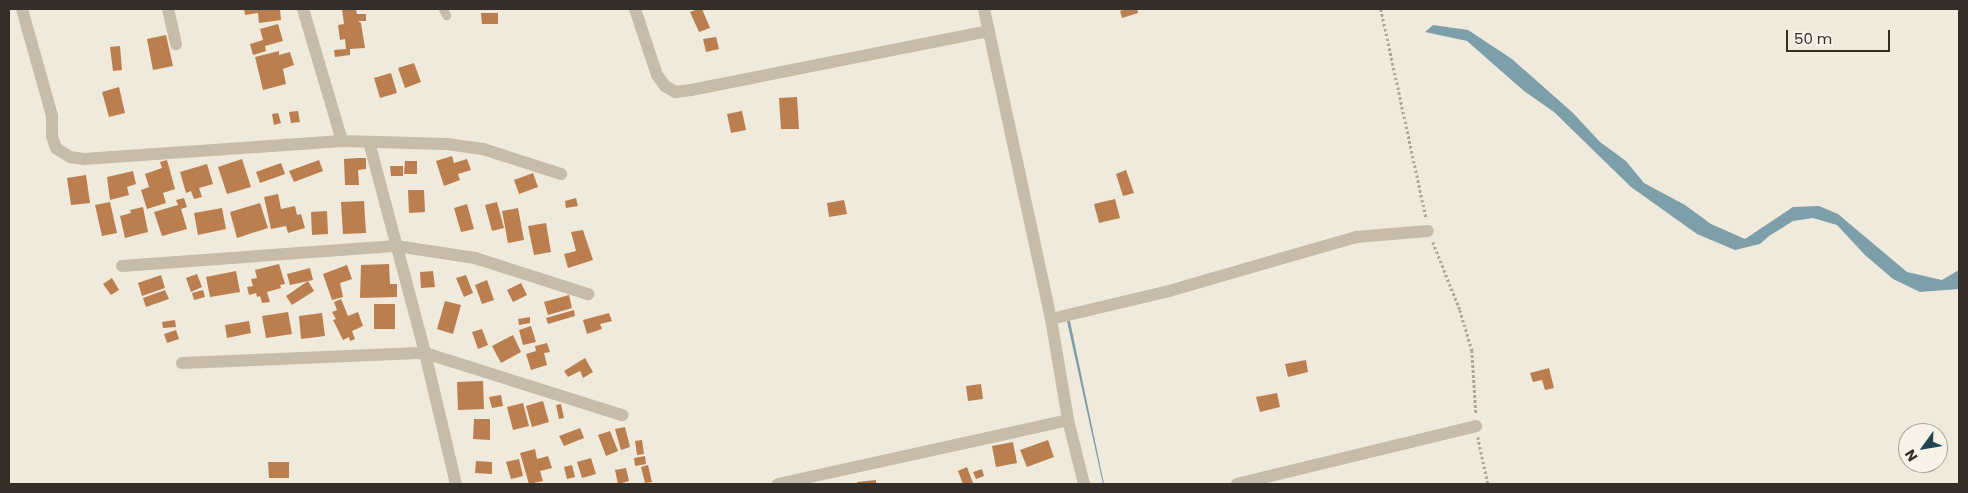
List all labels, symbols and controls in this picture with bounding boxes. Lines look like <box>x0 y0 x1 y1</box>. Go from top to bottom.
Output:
scale bar <box>1788 20 1892 52</box>
text: 50 m <box>1794 28 1832 49</box>
north arrow <box>1898 423 1948 473</box>
text: N <box>1900 446 1922 465</box>

